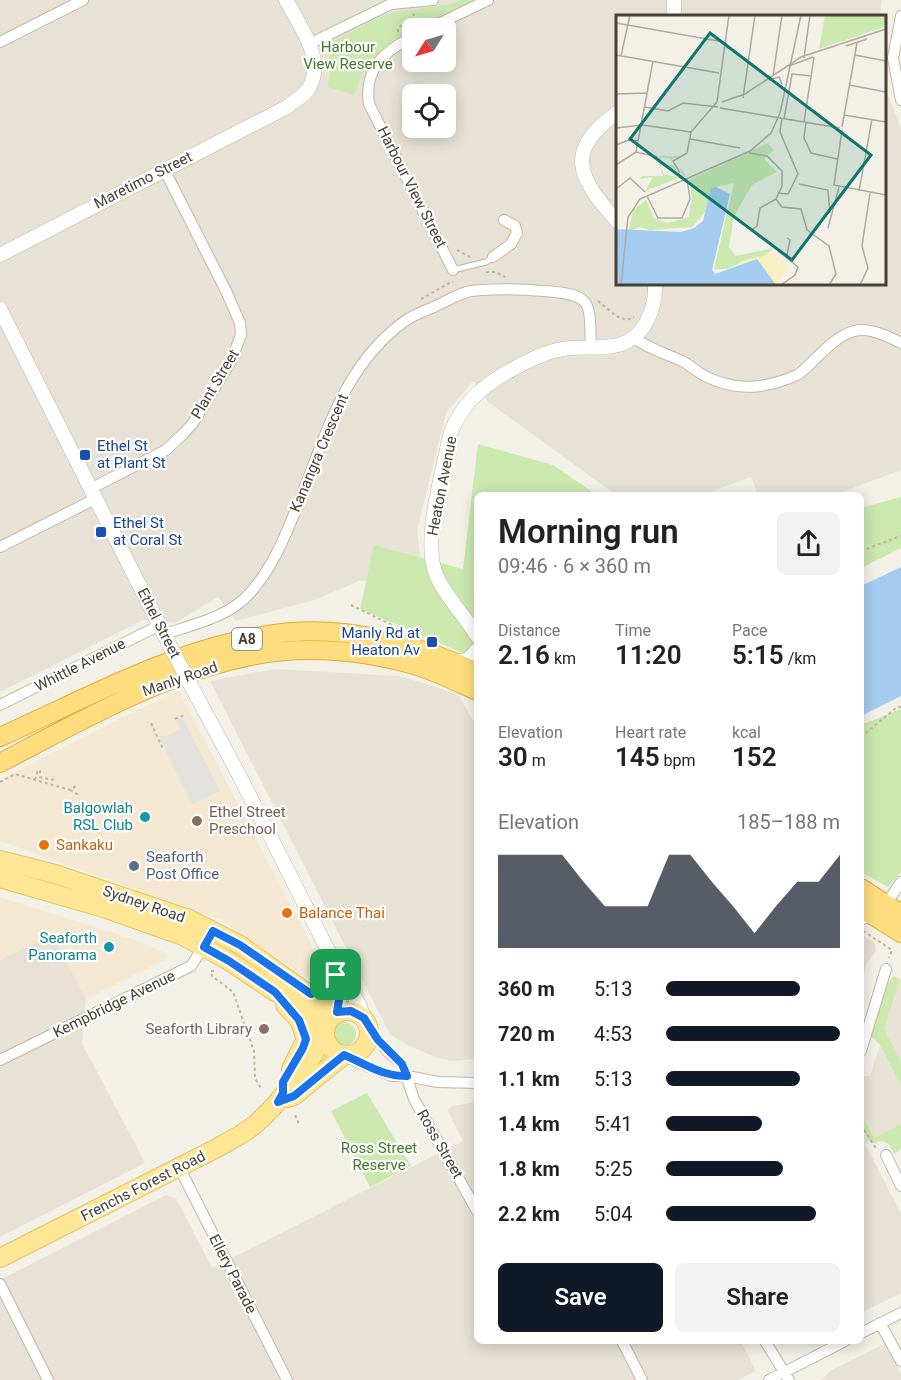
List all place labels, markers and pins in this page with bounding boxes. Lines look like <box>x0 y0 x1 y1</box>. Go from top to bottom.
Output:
place label: Ethel St at Plant St <box>97 437 166 472</box>
marker: Ethel St at Plant St <box>78 448 92 462</box>
place label: Ethel St at Coral St <box>113 514 182 549</box>
marker: Ethel St at Coral St <box>94 525 108 539</box>
place label: Manly Rd at Heaton Av <box>342 624 420 659</box>
marker: Manly Rd at Heaton Av <box>425 635 439 649</box>
place label: Balgowlah RSL Club <box>64 799 133 834</box>
place label: Ethel Street Preschool <box>209 803 286 838</box>
marker: Balgowlah RSL Club <box>138 810 152 824</box>
marker: Ethel Street Preschool <box>190 814 204 828</box>
place label: Sankaku <box>56 836 113 854</box>
marker: Sankaku <box>37 838 51 852</box>
place label: Seaforth Post Office <box>146 848 219 883</box>
marker: Seaforth Post Office <box>127 859 141 873</box>
place label: Balance Thai <box>299 904 385 922</box>
marker: Balance Thai <box>280 906 294 920</box>
place label: Seaforth Panorama <box>28 929 97 964</box>
marker: Seaforth Panorama <box>102 940 116 954</box>
pin <box>310 949 361 1000</box>
place label: Seaforth Library <box>145 1020 252 1038</box>
marker: Seaforth Library <box>257 1022 271 1036</box>

